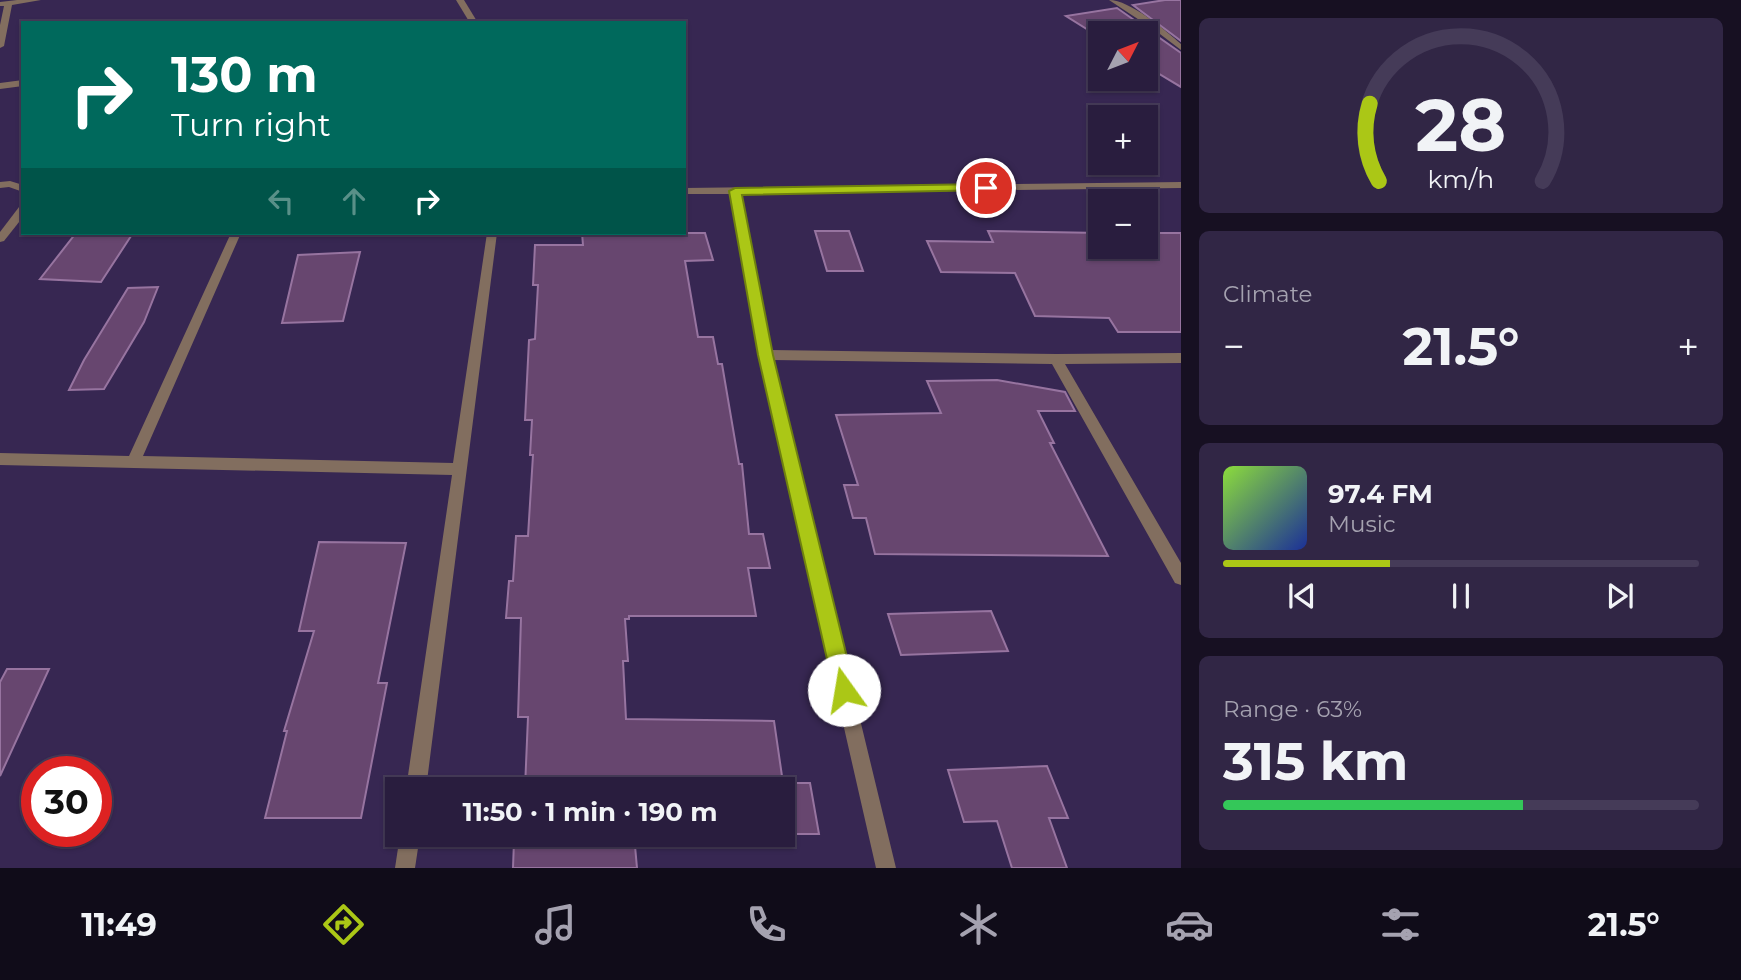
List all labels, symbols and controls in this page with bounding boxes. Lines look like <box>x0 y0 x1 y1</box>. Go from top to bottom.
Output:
north arrow <box>1088 21 1158 91</box>
map controls <box>1088 21 1158 259</box>
text: 130 m <box>171 45 318 104</box>
icon: right <box>56 49 147 140</box>
text: 28 <box>1416 82 1507 170</box>
text: Turn right <box>171 105 331 144</box>
button: + <box>1088 105 1158 175</box>
pin <box>956 158 1016 218</box>
text: km/h <box>1428 164 1494 194</box>
icon: arrive <box>967 169 1005 207</box>
icon: left <box>262 182 300 220</box>
icon: ahead <box>335 182 373 220</box>
icon: right <box>408 182 446 220</box>
button: − <box>1088 189 1158 259</box>
text: Climate <box>1223 280 1312 308</box>
text: 21.5° <box>1402 315 1520 378</box>
text: − <box>1223 323 1245 370</box>
text: + <box>1677 323 1699 370</box>
text: 97.4 FM <box>1328 478 1433 510</box>
text: Music <box>1328 510 1396 538</box>
icon: previous <box>1283 577 1321 615</box>
icon: pause <box>1442 577 1480 615</box>
icon: next <box>1601 577 1639 615</box>
position arrow <box>807 653 881 727</box>
text: Range · 63% <box>1223 695 1362 723</box>
text: 315 km <box>1223 730 1408 793</box>
speed limit sign: 30 <box>21 756 112 847</box>
text: 11:50 · 1 min · 190 m <box>462 796 718 828</box>
icon: directions <box>319 900 368 949</box>
icon: music <box>531 900 580 949</box>
icon: phone <box>742 900 791 949</box>
icon: climate <box>954 900 1003 949</box>
icon: car <box>1165 900 1214 949</box>
icon: filters <box>1376 900 1425 949</box>
text: 11:49 <box>81 905 157 944</box>
text: 21.5° <box>1588 905 1660 944</box>

